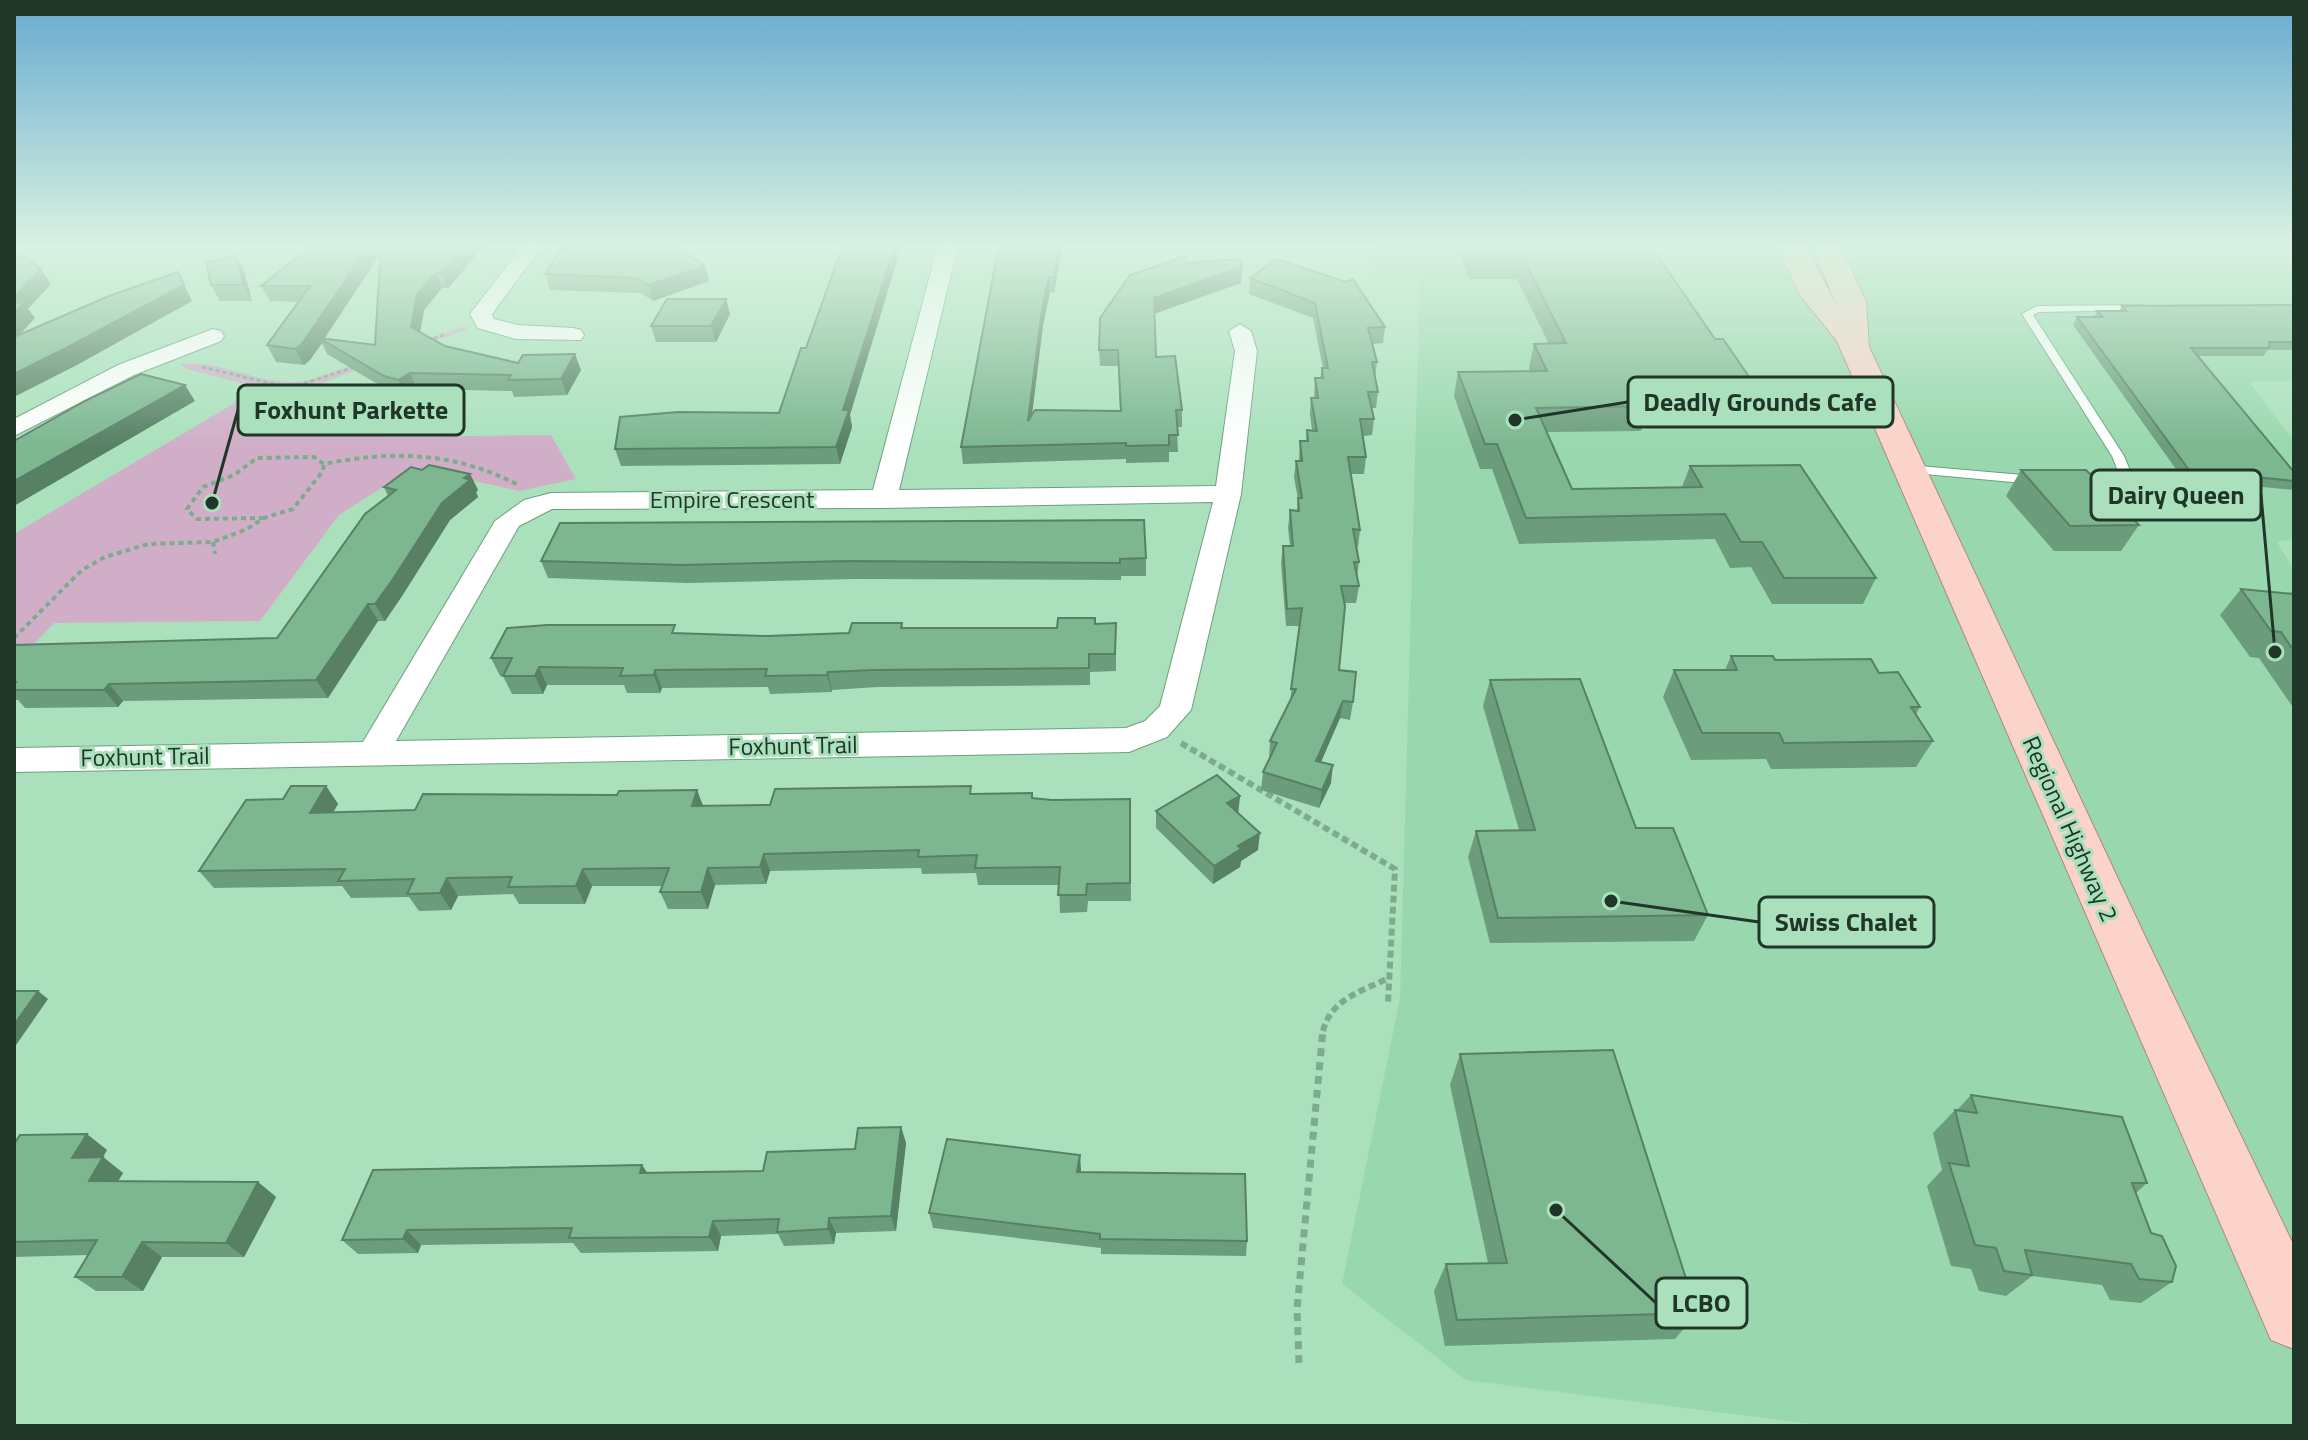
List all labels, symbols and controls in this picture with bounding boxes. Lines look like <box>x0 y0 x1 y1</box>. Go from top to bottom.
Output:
callout: Deadly Grounds Cafe <box>1628 377 1893 427</box>
text: Deadly Grounds Cafe <box>1643 382 1877 421</box>
callout: Foxhunt Parkette <box>238 385 464 435</box>
text: Foxhunt Parkette <box>254 390 448 429</box>
callout: Dairy Queen <box>2091 470 2261 520</box>
text: Dairy Queen <box>2107 475 2245 514</box>
street label: Empire Crescent <box>650 481 815 517</box>
street label: Foxhunt Trail <box>728 726 858 764</box>
street label: Regional Highway 2 <box>2014 730 2128 927</box>
street label: Foxhunt Trail <box>80 737 210 775</box>
callout: Swiss Chalet <box>1759 897 1934 947</box>
text: Swiss Chalet <box>1775 902 1917 941</box>
callout: LCBO <box>1656 1278 1747 1328</box>
text: LCBO <box>1671 1283 1731 1322</box>

